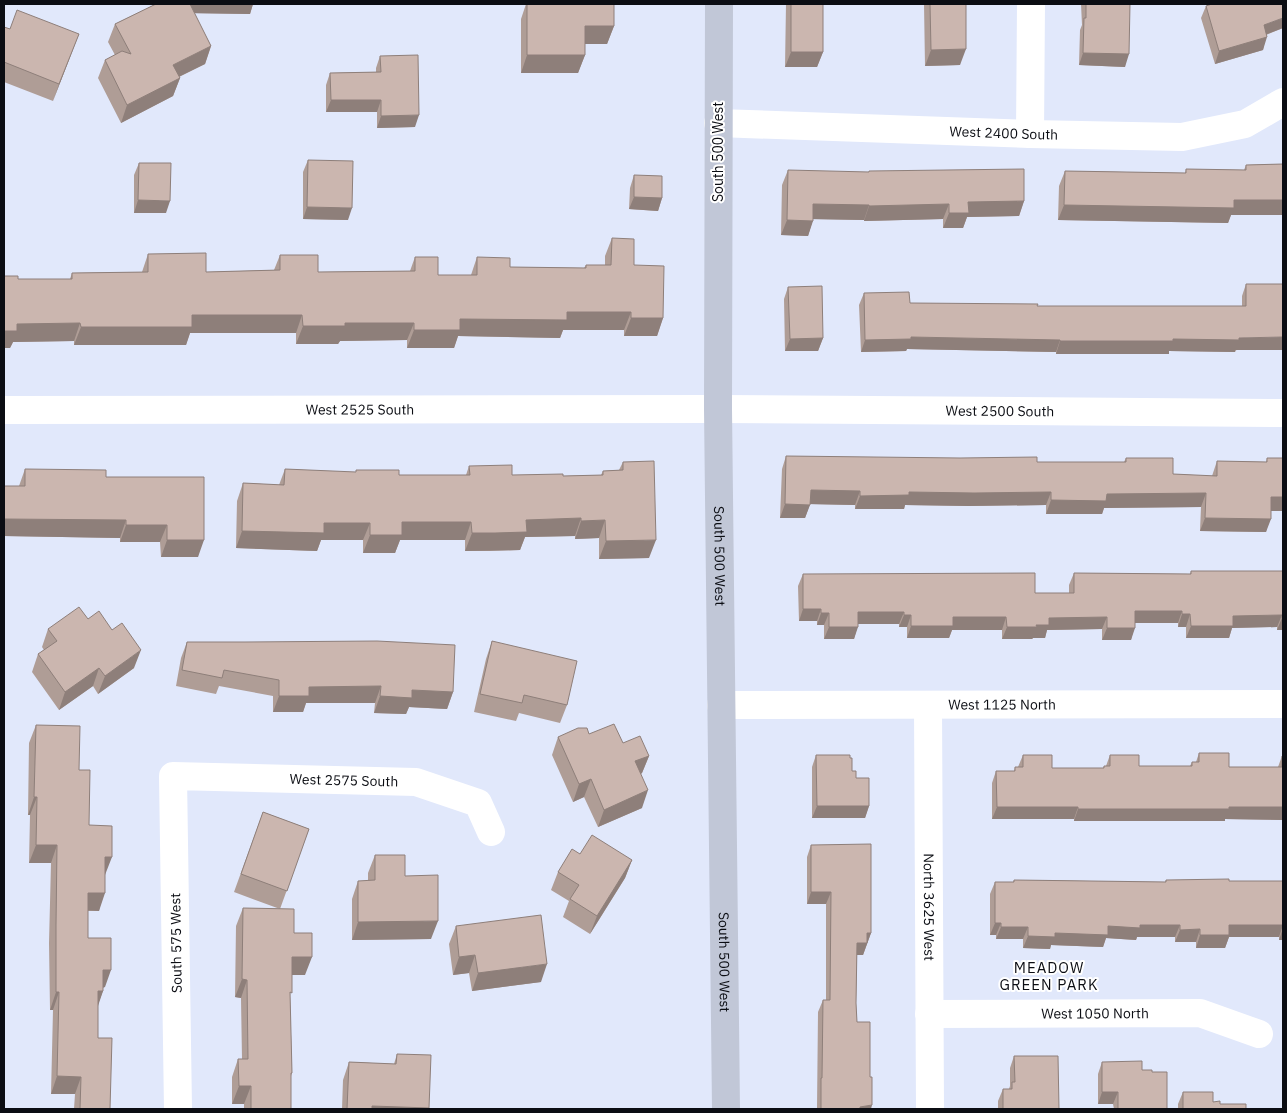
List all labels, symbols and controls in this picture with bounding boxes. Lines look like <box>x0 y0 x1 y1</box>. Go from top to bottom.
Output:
street label: South 500 West <box>709 102 727 202</box>
street label: West 2400 South <box>949 122 1058 144</box>
street label: West 2525 South <box>306 400 414 419</box>
street label: West 2500 South <box>946 402 1054 420</box>
street label: South 500 West <box>710 506 729 606</box>
street label: West 1125 North <box>948 695 1056 714</box>
street label: West 2575 South <box>289 770 398 791</box>
street label: North 3625 West <box>920 853 938 961</box>
street label: South 575 West <box>166 893 186 993</box>
street label: South 500 West <box>715 912 734 1012</box>
district label: MEADOW GREEN PARK <box>1000 958 1098 994</box>
street label: West 1050 North <box>1041 1004 1149 1023</box>

